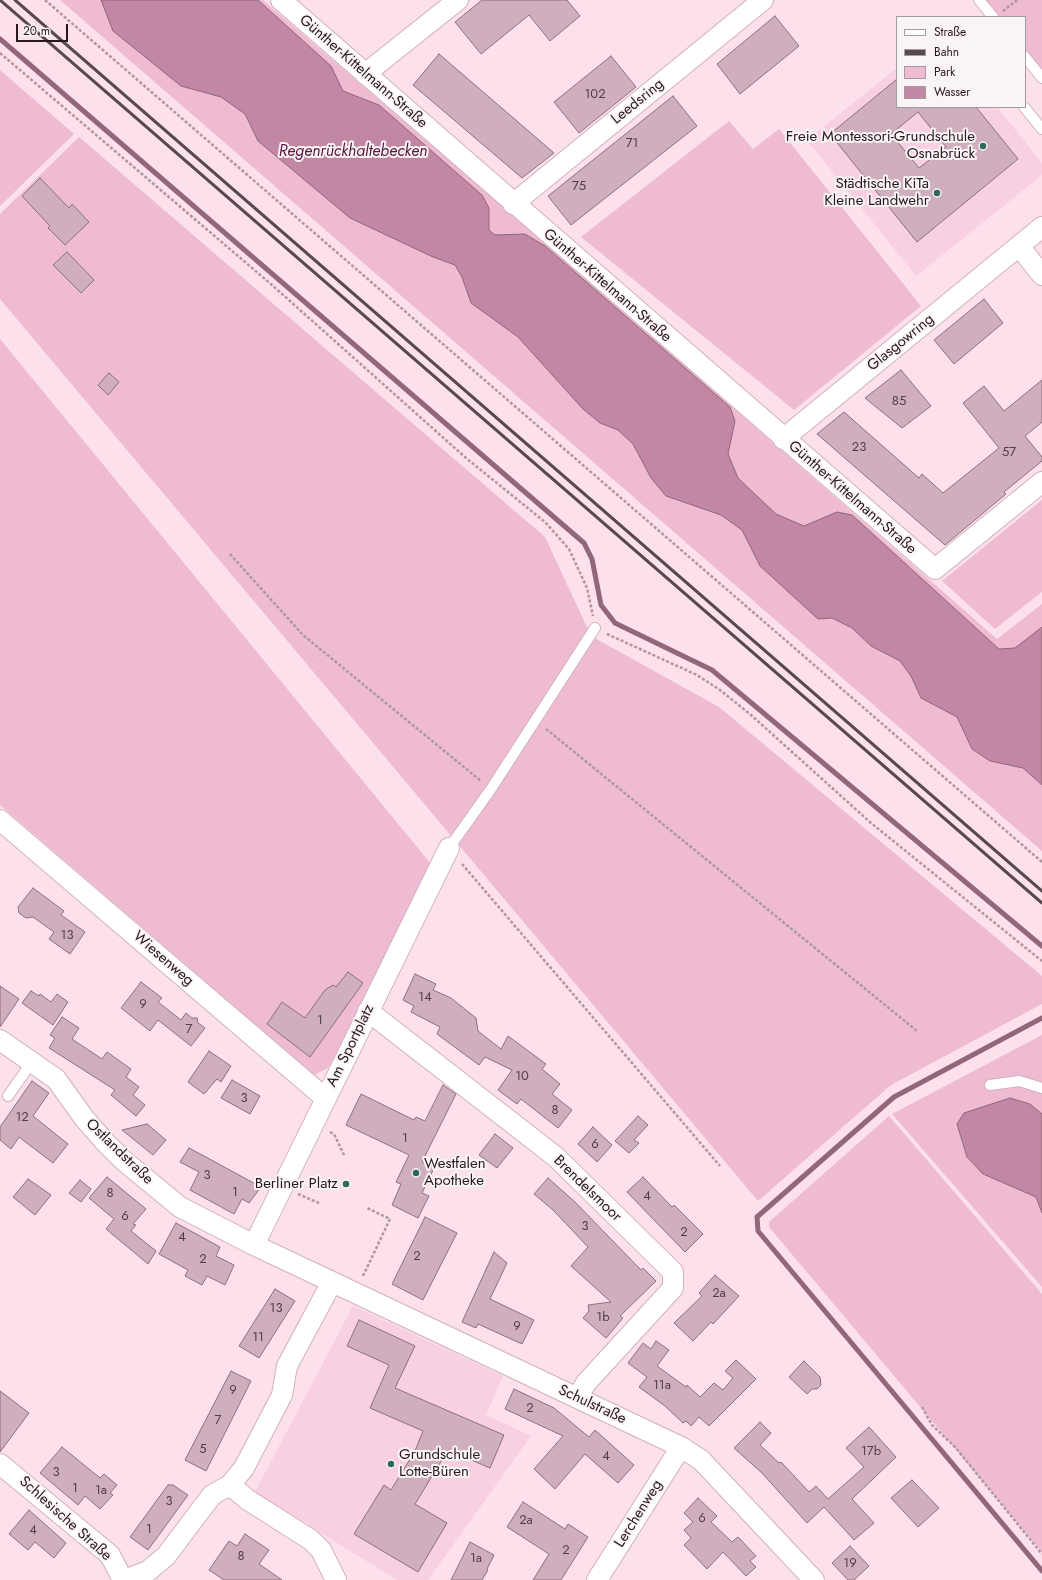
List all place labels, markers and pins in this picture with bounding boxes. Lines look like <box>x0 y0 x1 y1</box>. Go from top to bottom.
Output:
place label: Freie Montessori-Grundschule Osnabrück <box>786 128 975 163</box>
marker: Freie Montessori-Grundschule Osnabrück <box>978 141 988 151</box>
place label: Städtische KiTa Kleine Landwehr <box>824 175 929 210</box>
marker: Städtische KiTa Kleine Landwehr <box>932 188 942 198</box>
place label: Westfalen Apotheke <box>424 1155 486 1190</box>
marker: Westfalen Apotheke <box>411 1168 421 1178</box>
place label: Berliner Platz <box>255 1175 338 1193</box>
marker: Berliner Platz <box>341 1179 351 1189</box>
place label: Grundschule Lotte-Büren <box>399 1446 480 1481</box>
marker: Grundschule Lotte-Büren <box>386 1459 396 1469</box>

